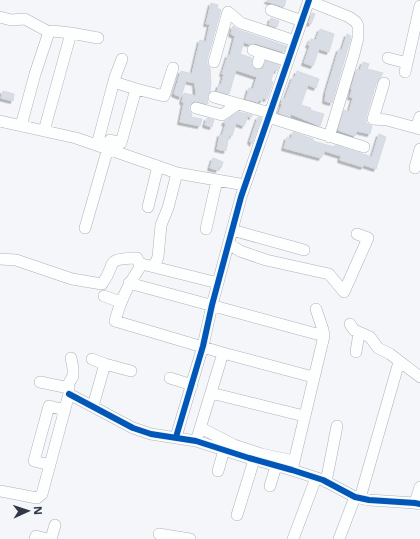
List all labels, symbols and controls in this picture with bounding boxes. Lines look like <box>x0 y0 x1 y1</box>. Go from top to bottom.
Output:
north arrow <box>8 491 48 531</box>
text: N <box>31 506 46 515</box>

